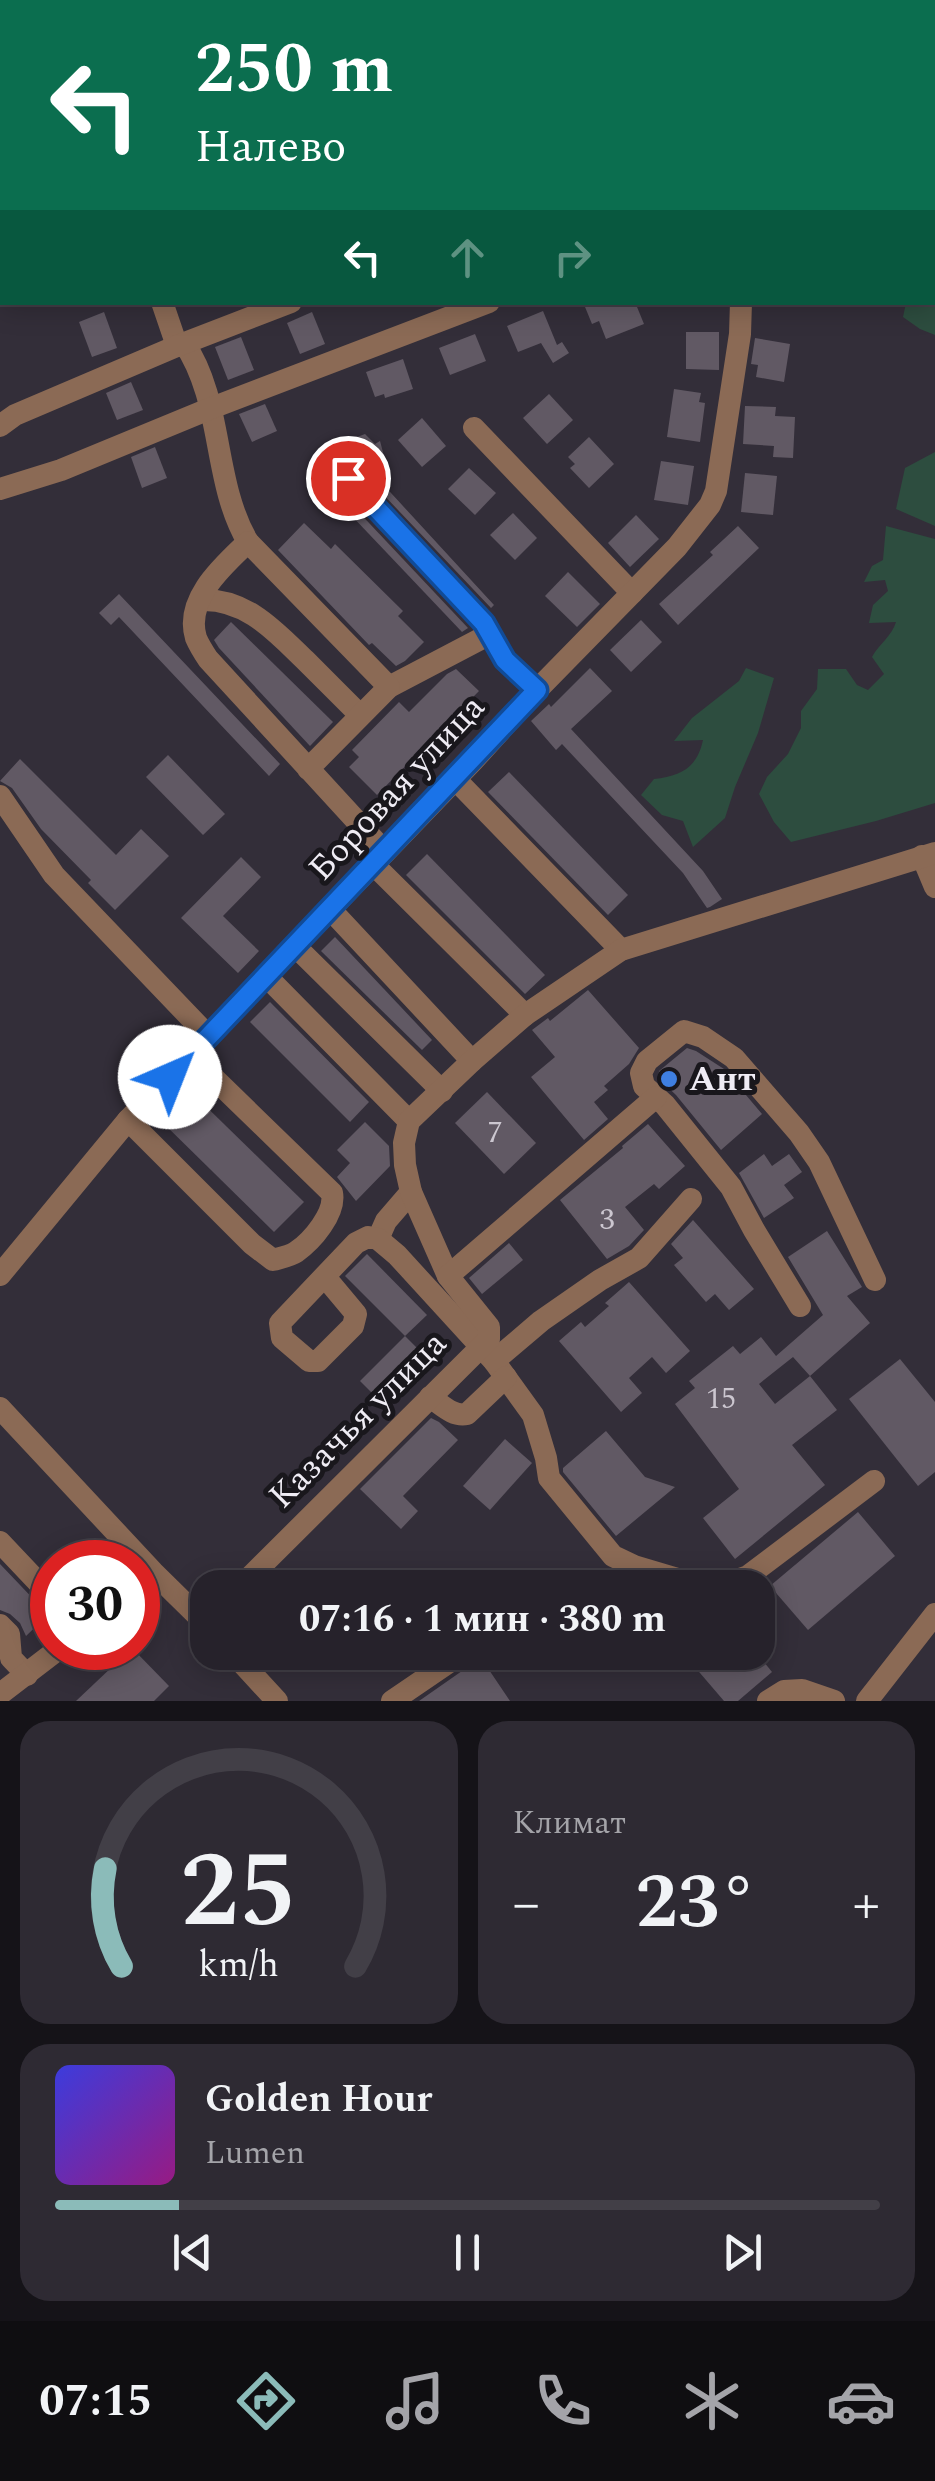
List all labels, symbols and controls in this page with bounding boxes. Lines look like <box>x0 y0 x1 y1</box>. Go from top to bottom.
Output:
text: 250 m <box>195 17 393 123</box>
icon: left <box>30 40 160 170</box>
text: Налево <box>195 113 346 182</box>
icon: left <box>335 230 390 285</box>
icon: ahead <box>440 230 495 285</box>
icon: right <box>545 230 600 285</box>
pin <box>306 436 391 521</box>
icon: arrive <box>321 451 376 506</box>
street label: Боровая улица <box>296 683 498 893</box>
position arrow <box>118 1025 222 1129</box>
place label: Ант <box>689 1053 756 1106</box>
marker: Ант <box>658 1068 680 1090</box>
house number: 7 <box>488 1110 503 1156</box>
house number: 3 <box>600 1197 615 1243</box>
street label: Казачья улица <box>257 1319 459 1521</box>
house number: 15 <box>706 1376 736 1422</box>
speed limit sign: 30 <box>30 1540 160 1670</box>
text: 07:16 · 1 мин · 380 m <box>299 1591 666 1649</box>
text: Климат <box>513 1799 626 1848</box>
text: 25 <box>180 1814 297 1972</box>
text: 23° <box>635 1847 757 1961</box>
text: − <box>513 1863 540 1946</box>
text: + <box>852 1863 880 1946</box>
text: km/h <box>199 1938 279 1993</box>
text: Golden Hour <box>205 2071 432 2129</box>
text: Lumen <box>205 2129 305 2178</box>
icon: previous <box>165 2225 220 2280</box>
icon: pause <box>440 2225 495 2280</box>
icon: next <box>715 2225 770 2280</box>
icon: directions <box>231 2366 301 2436</box>
icon: music <box>380 2366 450 2436</box>
icon: phone <box>528 2366 598 2436</box>
icon: climate <box>677 2366 747 2436</box>
icon: car <box>826 2366 896 2436</box>
text: 07:15 <box>39 2367 152 2436</box>

